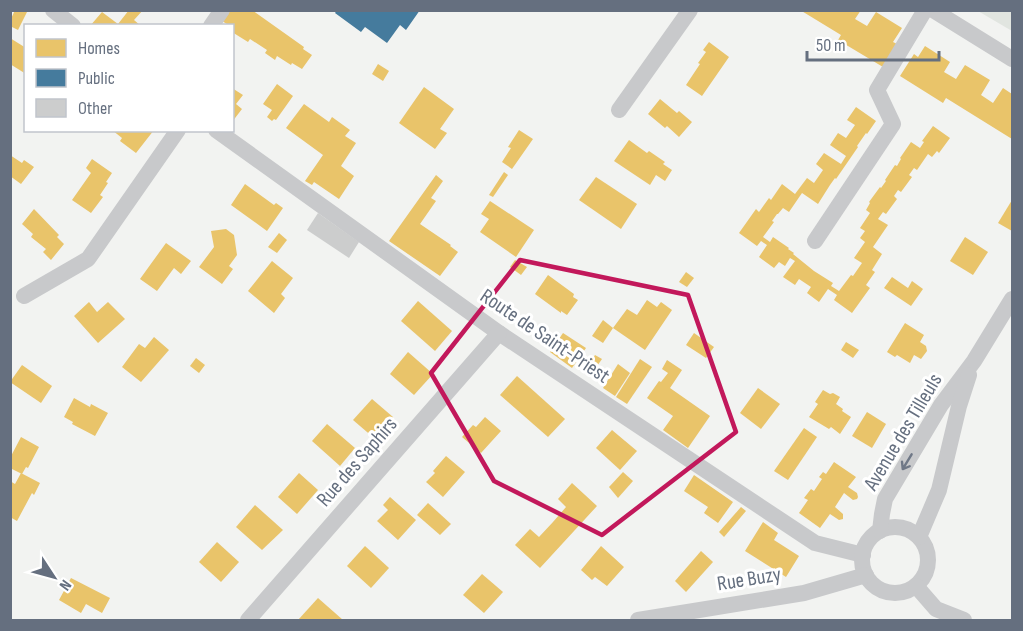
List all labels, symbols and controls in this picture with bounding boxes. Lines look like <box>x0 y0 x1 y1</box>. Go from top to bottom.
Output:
legend <box>24 24 234 132</box>
scale bar <box>807 24 939 62</box>
text: 50 m <box>816 35 846 56</box>
text: Homes <box>78 38 120 59</box>
text: Public <box>78 68 115 89</box>
text: Other <box>78 98 112 119</box>
street label: Route de Saint-Priest <box>475 283 615 389</box>
street label: Avenue des Tilleuls <box>858 369 948 496</box>
street label: Rue des Saphirs <box>311 412 403 512</box>
one-way arrow <box>901 453 913 470</box>
north arrow <box>24 547 84 607</box>
street label: Rue Buzy <box>715 562 783 596</box>
text: N <box>55 576 75 594</box>

